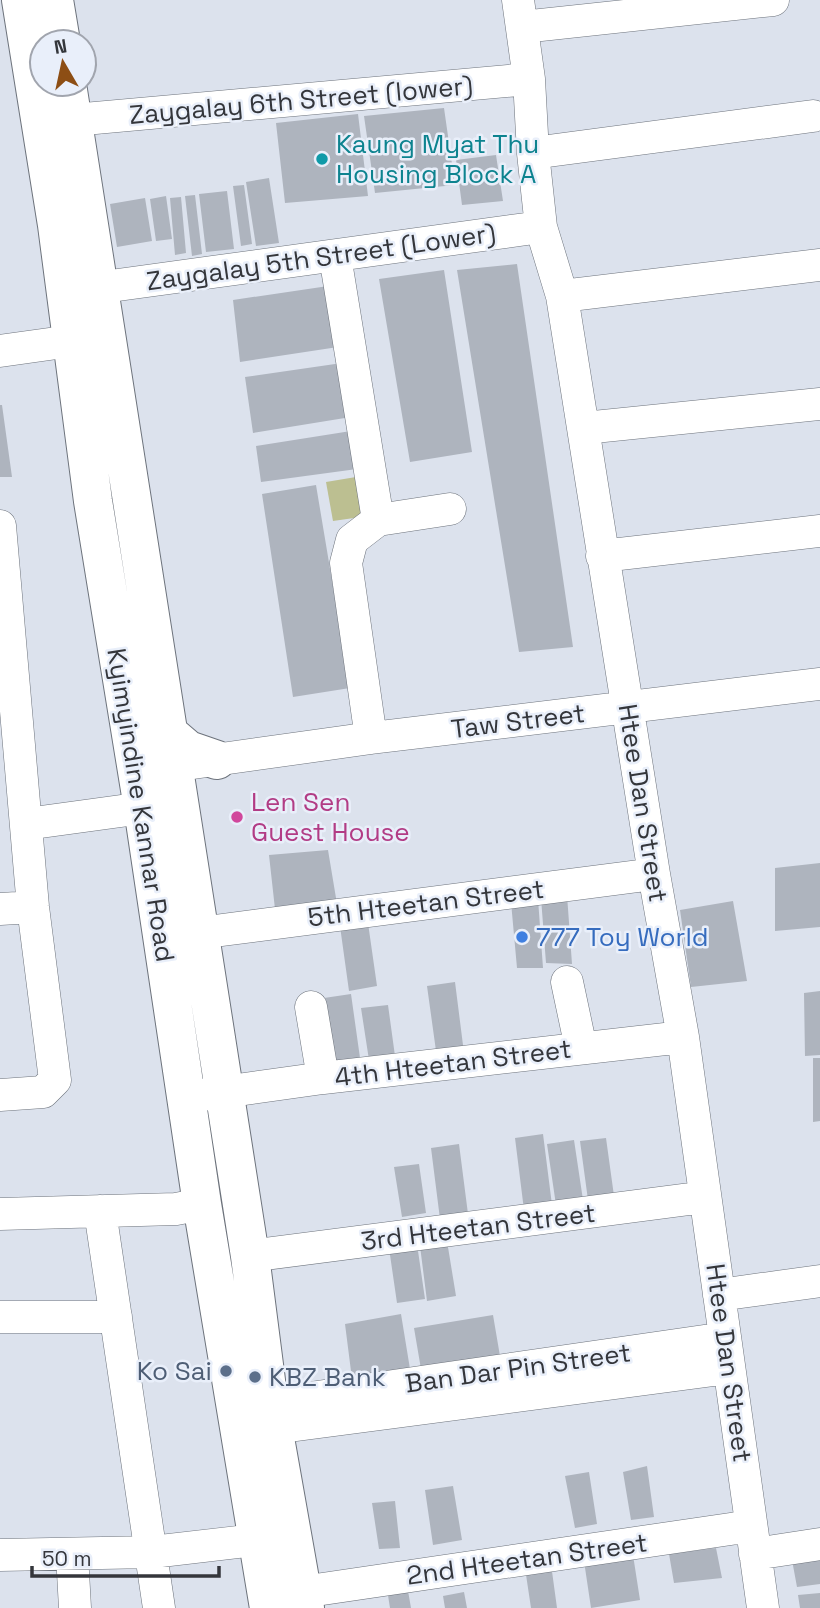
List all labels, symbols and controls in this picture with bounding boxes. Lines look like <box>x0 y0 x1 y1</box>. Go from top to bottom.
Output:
north arrow <box>28 28 98 98</box>
text: N <box>52 33 69 60</box>
street label: Zaygalay 6th Street (lower) <box>128 68 474 132</box>
place label: Kaung Myat Thu Housing Block A <box>336 127 539 191</box>
marker: Kaung Myat Thu Housing Block A <box>314 151 330 167</box>
street label: Zaygalay 5th Street (Lower) <box>144 216 498 298</box>
street label: Kyimyindine Kannar Road <box>99 646 183 964</box>
street label: Taw Street <box>449 696 587 746</box>
street label: Htee Dan Street <box>611 701 675 905</box>
place label: Len Sen Guest House <box>251 785 410 849</box>
marker: Len Sen Guest House <box>229 809 245 825</box>
street label: 5th Hteetan Street <box>306 872 546 934</box>
place label: 777 Toy World <box>536 920 709 954</box>
marker: 777 Toy World <box>514 929 530 945</box>
street label: 4th Hteetan Street <box>333 1032 573 1094</box>
street label: 3rd Hteetan Street <box>359 1196 597 1258</box>
street label: Htee Dan Street <box>698 1261 760 1465</box>
street label: Ban Dar Pin Street <box>403 1335 633 1401</box>
place label: Ko Sai <box>137 1354 212 1388</box>
place label: KBZ Bank <box>269 1360 386 1394</box>
marker: Ko Sai <box>218 1363 234 1379</box>
marker: KBZ Bank <box>247 1369 263 1385</box>
street label: 2nd Hteetan Street <box>404 1525 650 1593</box>
scale bar <box>32 1534 219 1578</box>
text: 50 m <box>42 1545 92 1572</box>

